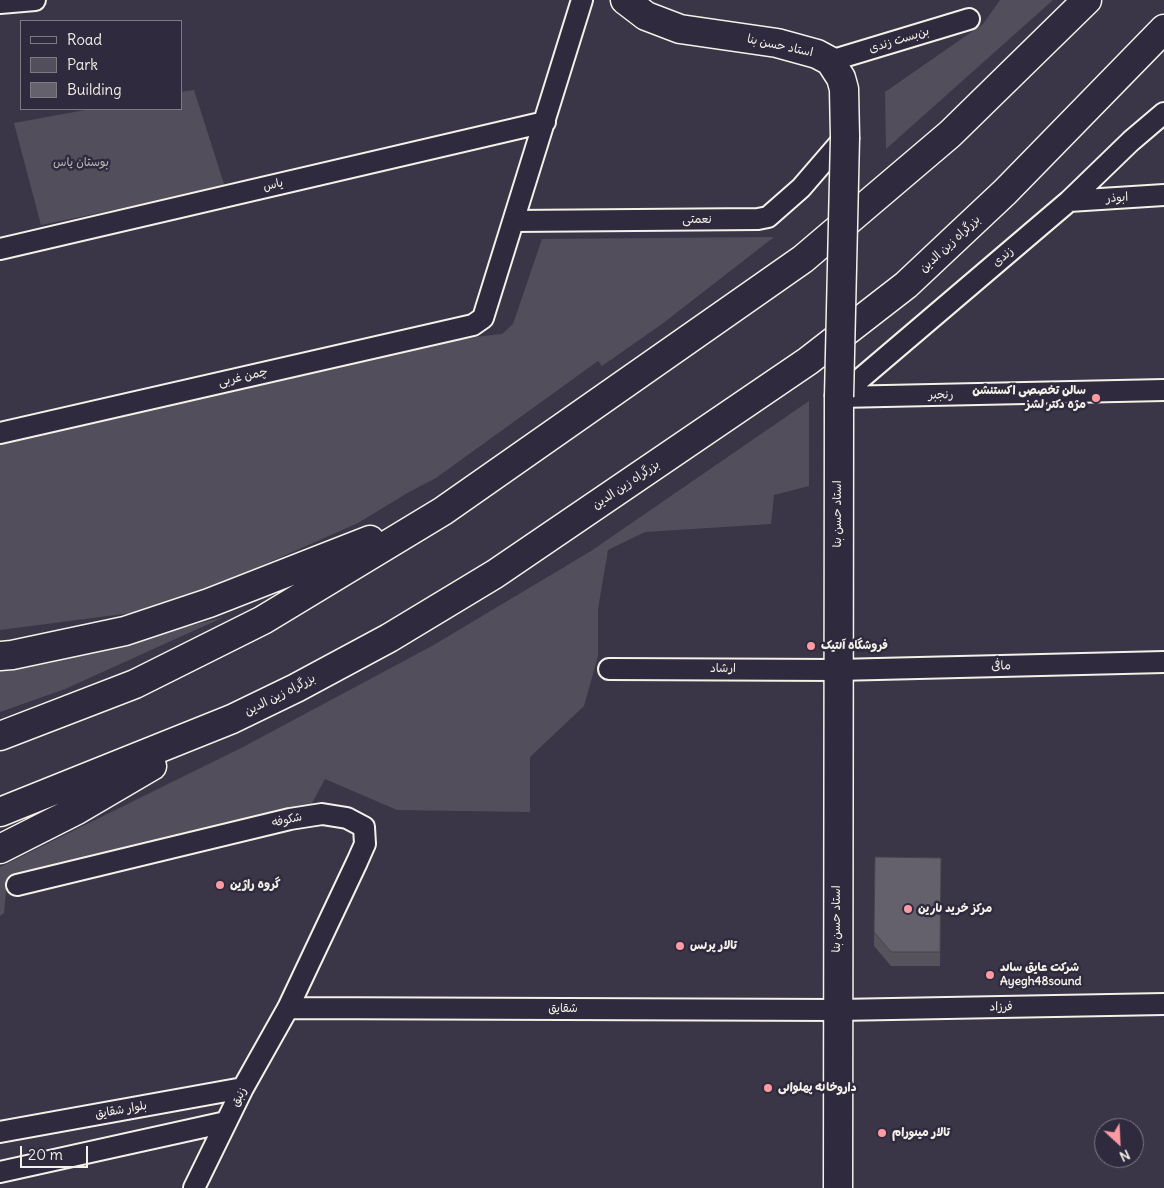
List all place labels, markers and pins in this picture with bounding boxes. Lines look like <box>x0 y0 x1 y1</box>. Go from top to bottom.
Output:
place label: سالن تخصصی اکستنشن مژه دکتر لشز <box>972 384 1086 412</box>
marker: سالن تخصصی اکستنشن مژه دکتر لشز <box>1090 392 1102 404</box>
place label: فروشگاه آنتیک <box>821 639 888 653</box>
marker: فروشگاه آنتیک <box>805 640 817 652</box>
place label: گروه راژین <box>230 878 281 892</box>
marker: گروه راژین <box>214 879 226 891</box>
place label: مرکز خرید نارین <box>918 902 992 916</box>
marker: مرکز خرید نارین <box>902 903 914 915</box>
place label: تالار پرنس <box>690 939 737 953</box>
marker: تالار پرنس <box>674 940 686 952</box>
place label: شرکت عایق ساند Ayegh48sound <box>1000 961 1082 989</box>
marker: شرکت عایق ساند Ayegh48sound <box>984 969 996 981</box>
place label: داروخانه پهلوانی <box>778 1081 856 1095</box>
marker: داروخانه پهلوانی <box>762 1082 774 1094</box>
place label: تالار مینورام <box>892 1126 950 1140</box>
marker: تالار مینورام <box>876 1127 888 1139</box>

